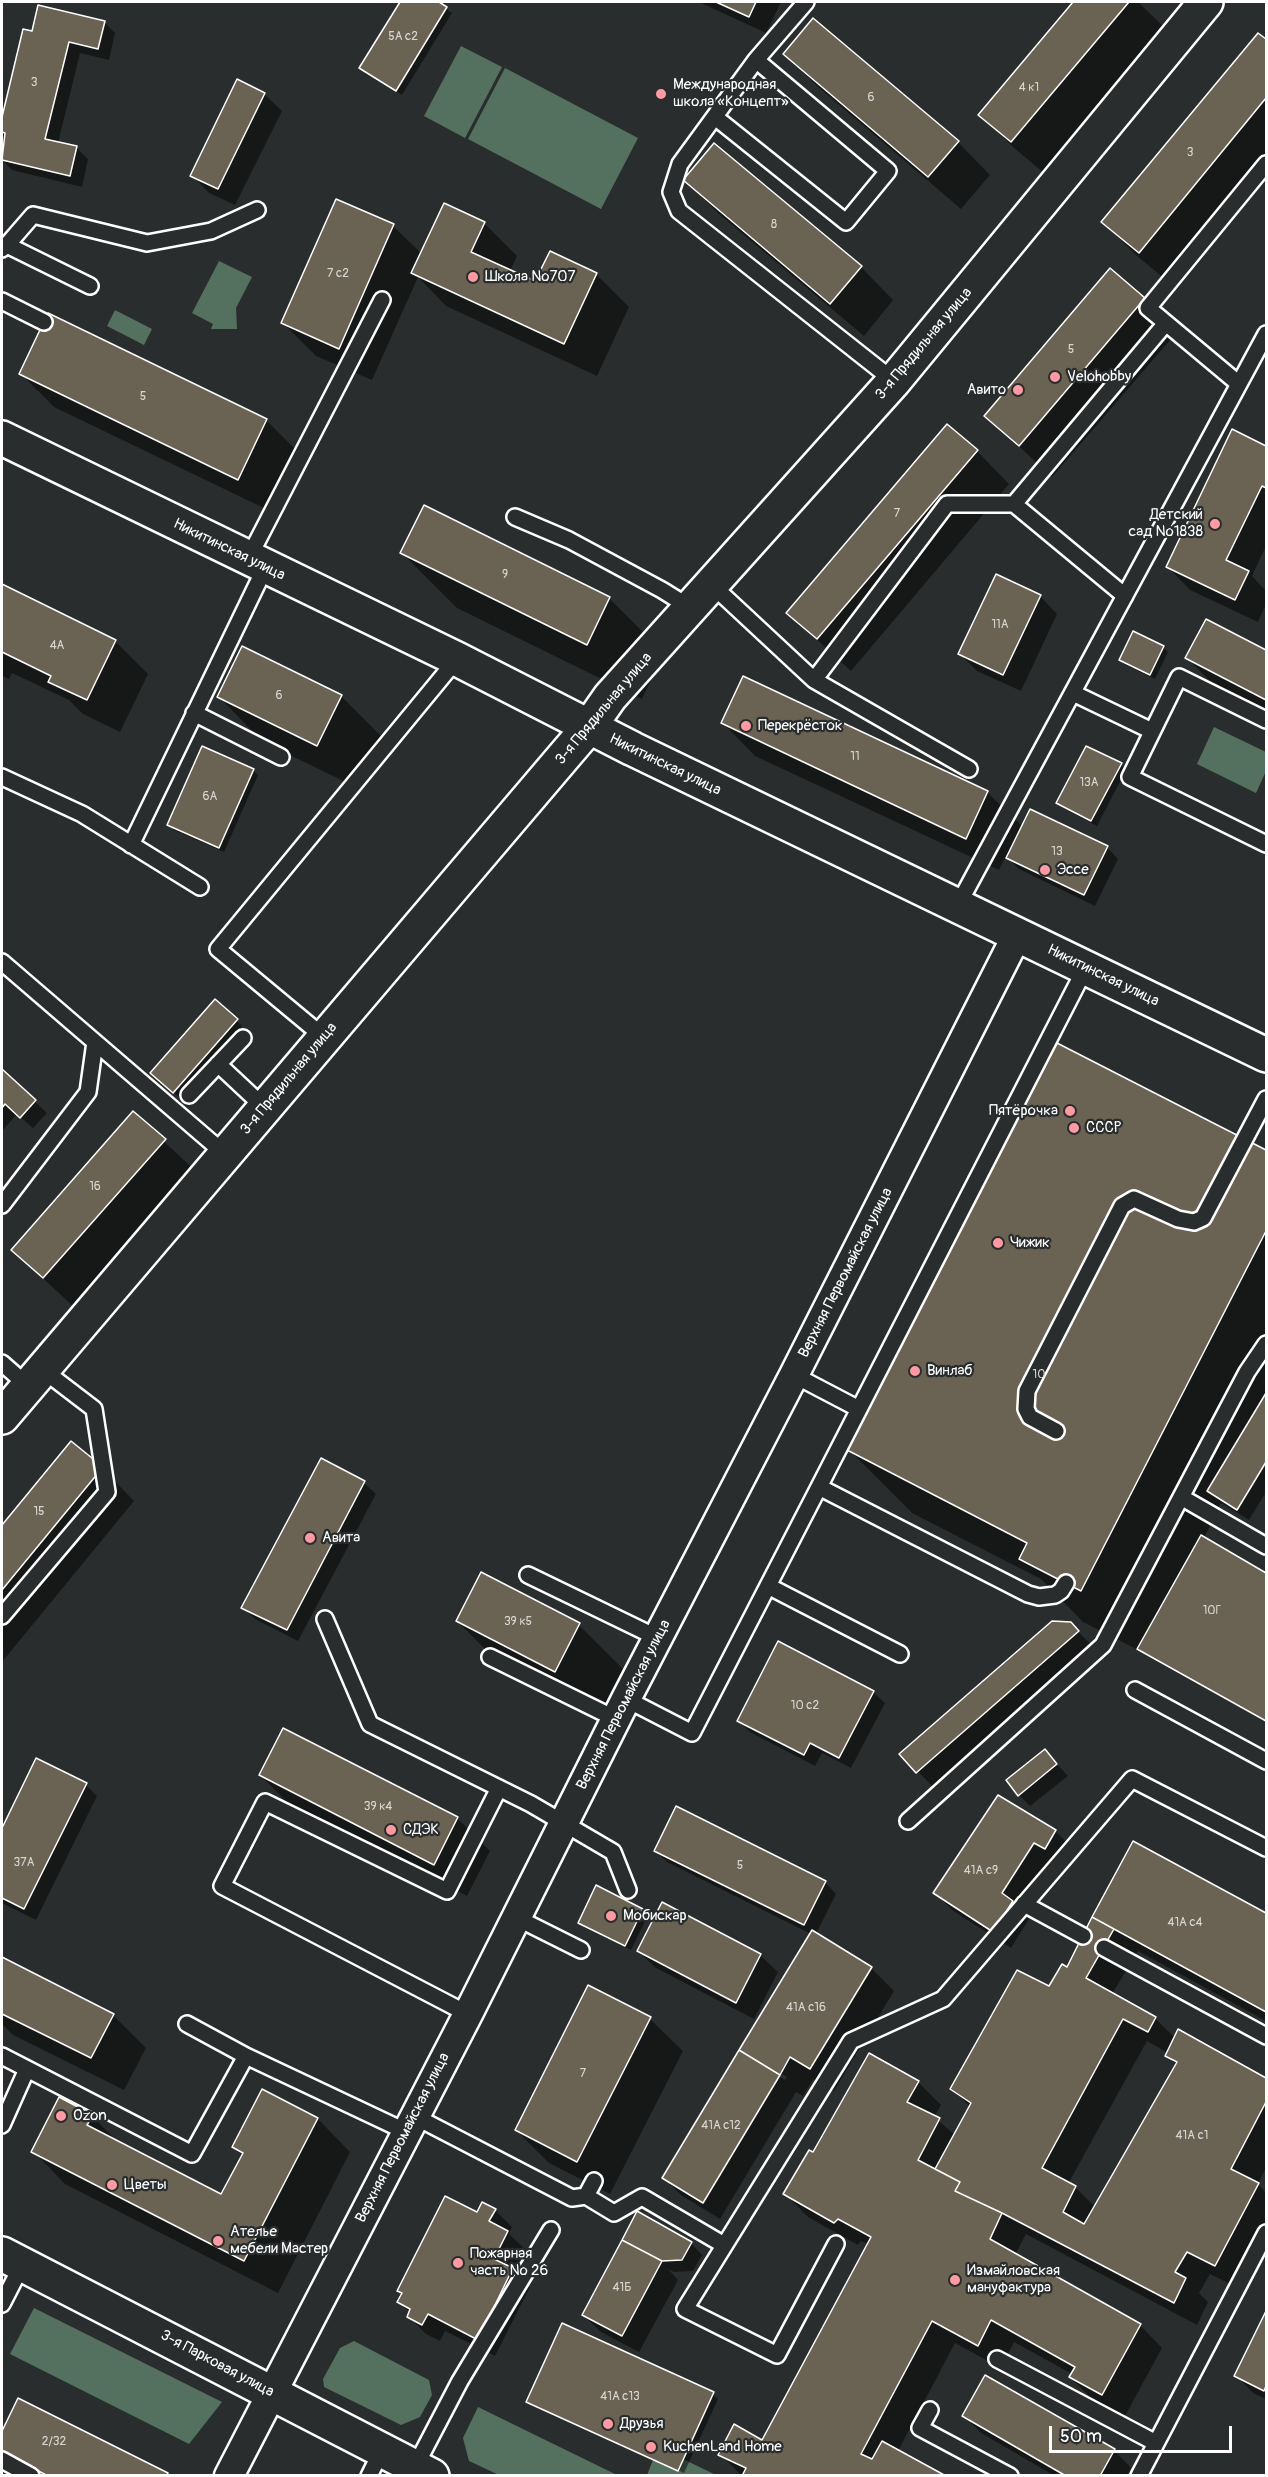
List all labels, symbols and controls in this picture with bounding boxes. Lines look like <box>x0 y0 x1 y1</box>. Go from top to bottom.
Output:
house number: 5А с2 <box>388 30 418 44</box>
house number: 3 <box>31 76 37 90</box>
place label: Международная школа «Концепт» <box>673 76 789 111</box>
house number: 4 к1 <box>1019 81 1039 95</box>
marker: Международная школа «Концепт» <box>654 87 668 101</box>
house number: 6 <box>868 91 874 105</box>
house number: 3 <box>1187 146 1193 160</box>
house number: 8 <box>771 218 777 232</box>
house number: 7 с2 <box>327 267 349 281</box>
place label: Школа №707 <box>485 268 575 286</box>
marker: Школа №707 <box>466 270 480 284</box>
street label: 3-я Прядильная улица <box>872 284 976 404</box>
house number: 5 <box>1068 343 1074 357</box>
place label: Velohobby <box>1067 368 1131 386</box>
marker: Velohobby <box>1048 370 1062 384</box>
place label: Авито <box>967 381 1006 399</box>
marker: Авито <box>1011 383 1025 397</box>
house number: 5 <box>140 390 146 404</box>
place label: Детский сад №1838 <box>1129 506 1203 541</box>
house number: 7 <box>894 507 900 521</box>
street label: Никитинская улица <box>170 515 288 585</box>
marker: Детский сад №1838 <box>1208 517 1222 531</box>
house number: 9 <box>502 568 508 582</box>
house number: 11А <box>991 618 1009 632</box>
house number: 4А <box>50 639 64 653</box>
street label: 3-я Прядильная улица <box>552 649 656 769</box>
house number: 6 <box>276 689 282 703</box>
place label: Перекрёсток <box>758 717 842 735</box>
marker: Перекрёсток <box>739 719 753 733</box>
street label: Никитинская улица <box>606 730 724 800</box>
house number: 11 <box>850 750 860 764</box>
house number: 13А <box>1079 776 1099 790</box>
house number: 6А <box>203 790 217 804</box>
house number: 13 <box>1051 845 1063 859</box>
place label: Эссе <box>1057 861 1089 879</box>
marker: Эссе <box>1038 863 1052 877</box>
street label: Никитинская улица <box>1044 941 1162 1011</box>
street label: 3-я Прядильная улица <box>237 1019 341 1139</box>
place label: Пятёрочка <box>989 1102 1058 1120</box>
marker: Пятёрочка <box>1063 1104 1077 1118</box>
place label: СССР <box>1086 1119 1121 1137</box>
marker: СССР <box>1067 1121 1081 1135</box>
house number: 16 <box>89 1180 101 1194</box>
street label: Верхняя Первомайская улица <box>795 1185 897 1361</box>
place label: Чижик <box>1010 1234 1050 1252</box>
marker: Чижик <box>991 1236 1005 1250</box>
place label: Винлаб <box>927 1362 973 1380</box>
marker: Винлаб <box>908 1364 922 1378</box>
house number: 10 <box>1033 1368 1045 1382</box>
house number: 15 <box>33 1505 45 1519</box>
place label: Авита <box>322 1529 360 1547</box>
marker: Авита <box>303 1531 317 1545</box>
house number: 10Г <box>1203 1604 1221 1618</box>
house number: 39 к5 <box>504 1615 532 1629</box>
street label: Верхняя Первомайская улица <box>573 1617 675 1793</box>
house number: 10 с2 <box>791 1699 819 1713</box>
house number: 39 к4 <box>364 1800 392 1814</box>
place label: СДЭК <box>403 1821 439 1839</box>
marker: СДЭК <box>384 1823 398 1837</box>
house number: 37А <box>14 1856 34 1870</box>
house number: 5 <box>737 1859 743 1873</box>
house number: 41А с9 <box>964 1864 998 1878</box>
place label: Мобискар <box>623 1907 687 1925</box>
marker: Мобискар <box>604 1909 618 1923</box>
house number: 41А с4 <box>1167 1916 1203 1930</box>
house number: 41А с16 <box>786 2001 826 2015</box>
street label: Верхняя Первомайская улица <box>352 2050 454 2226</box>
house number: 7 <box>580 2067 586 2081</box>
place label: Ozon <box>73 2107 107 2125</box>
marker: Ozon <box>54 2109 68 2123</box>
house number: 41А с12 <box>701 2119 741 2133</box>
house number: 41А с1 <box>1176 2129 1208 2143</box>
place label: Цветы <box>124 2176 167 2194</box>
marker: Цветы <box>105 2178 119 2192</box>
place label: Ателье мебели Мастер <box>230 2223 328 2258</box>
marker: Ателье мебели Мастер <box>211 2234 225 2248</box>
place label: Пожарная часть № 26 <box>470 2245 548 2280</box>
marker: Пожарная часть № 26 <box>451 2256 465 2270</box>
place label: Измайловская мануфактура <box>967 2262 1060 2297</box>
marker: Измайловская мануфактура <box>948 2273 962 2287</box>
house number: 41Б <box>613 2281 631 2295</box>
street label: 3-я Парковая улица <box>157 2326 277 2402</box>
house number: 41А с13 <box>600 2390 640 2404</box>
scale bar <box>1052 2414 1235 2452</box>
place label: Друзья <box>620 2415 664 2433</box>
marker: Друзья <box>601 2417 615 2431</box>
text: 50 m <box>1060 2425 1102 2448</box>
house number: 2/32 <box>42 2435 66 2449</box>
place label: KuchenLand Home <box>663 2438 782 2456</box>
marker: KuchenLand Home <box>644 2440 658 2454</box>

